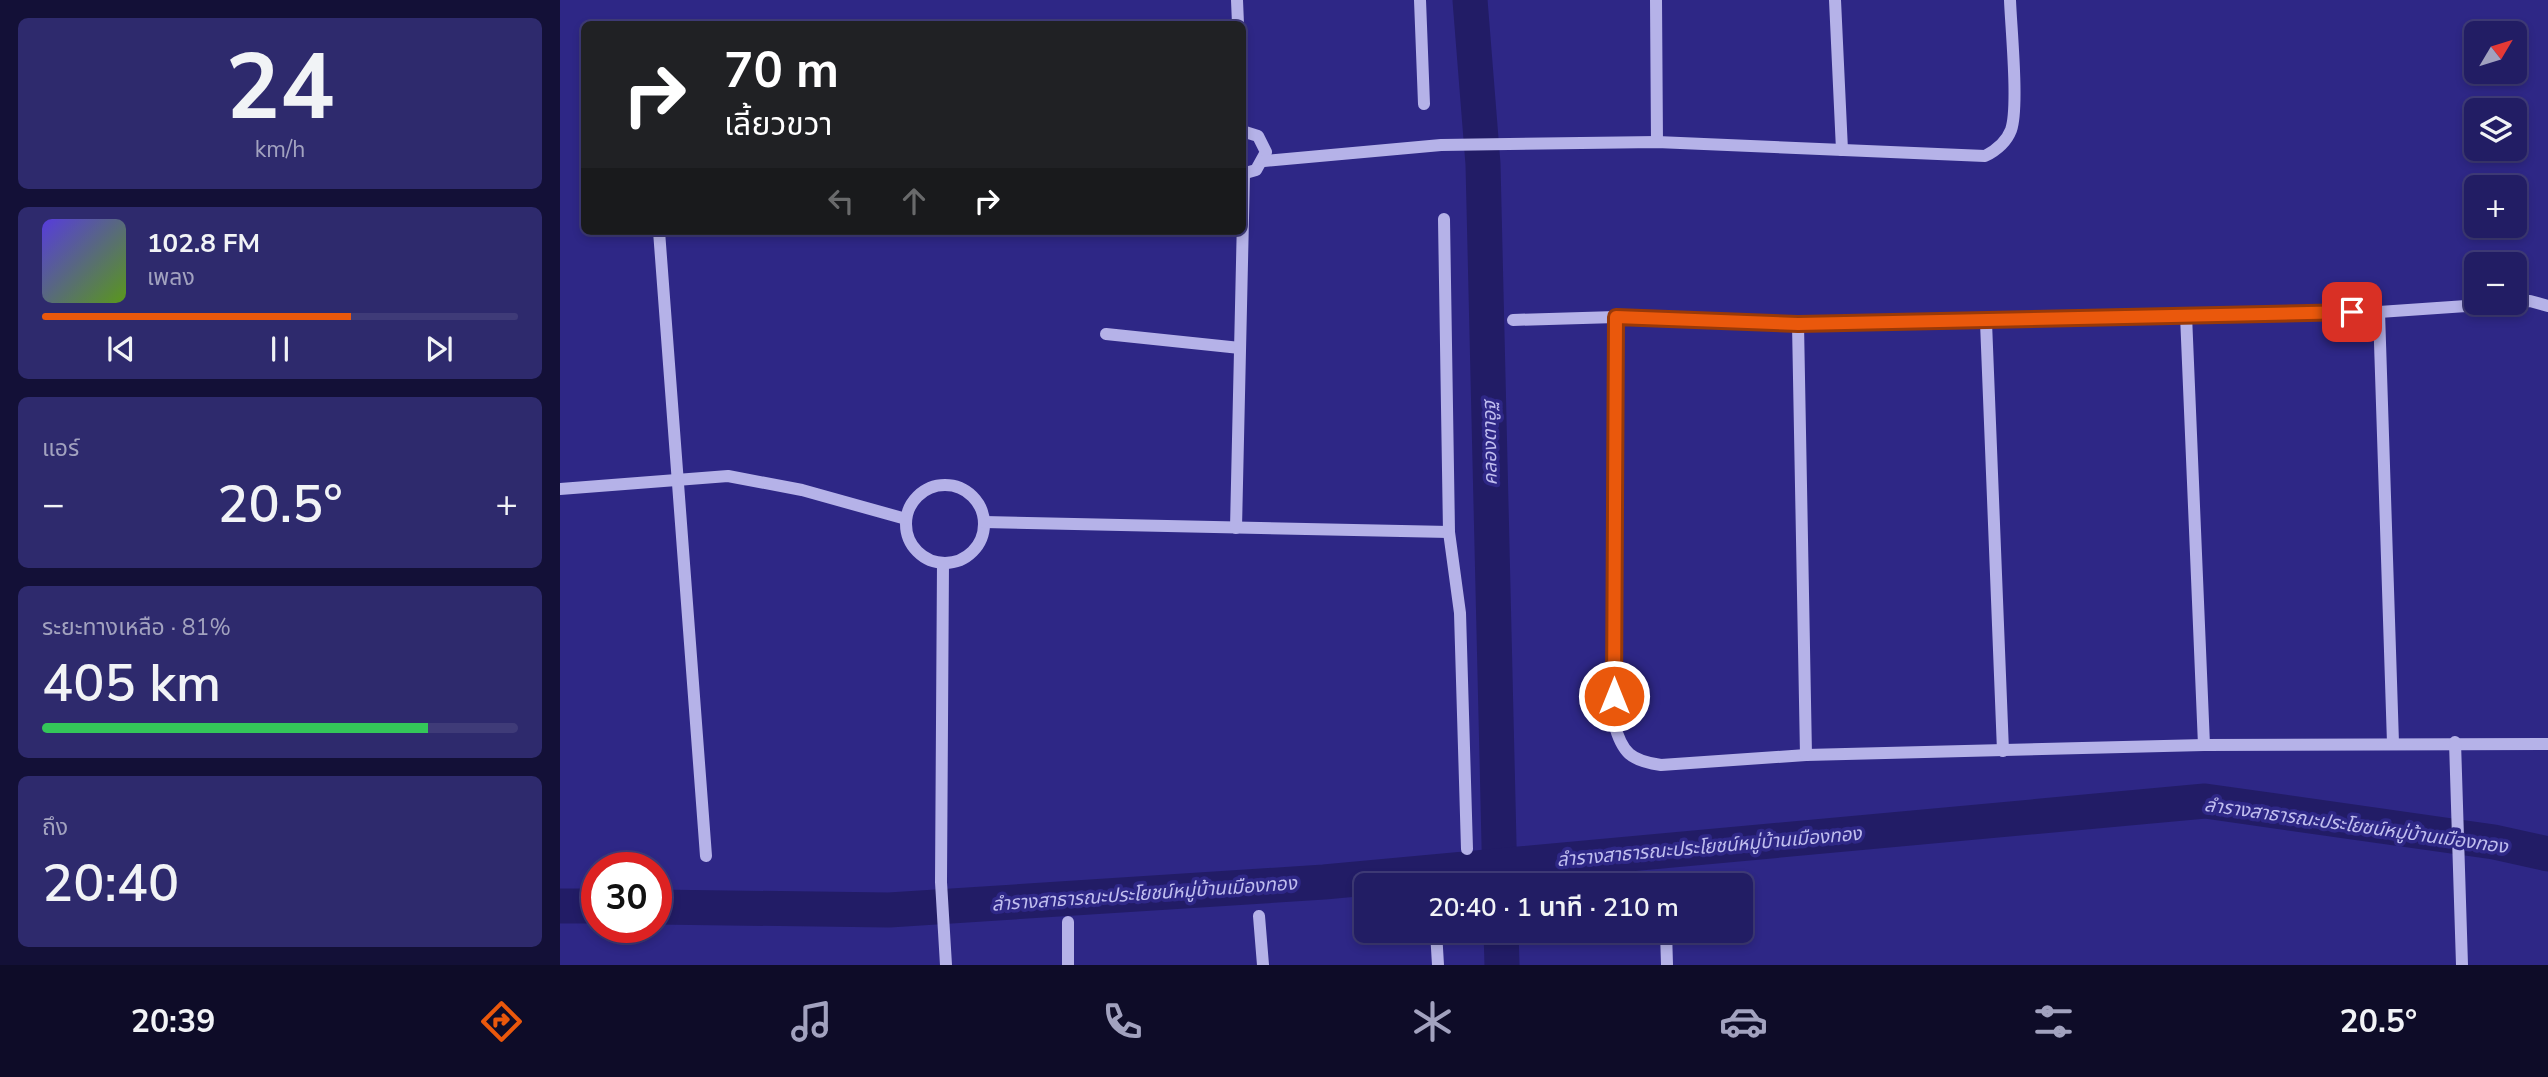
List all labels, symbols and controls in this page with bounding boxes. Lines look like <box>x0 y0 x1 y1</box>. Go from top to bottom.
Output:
north arrow <box>2464 21 2527 84</box>
map controls <box>2464 21 2527 315</box>
text: 24 <box>225 26 335 150</box>
text: 70 m <box>724 37 839 104</box>
icon: right <box>609 49 700 140</box>
button: layers <box>2464 98 2527 161</box>
text: เลี้ยวขวา <box>724 103 832 146</box>
text: km/h <box>255 134 305 165</box>
button: + <box>2464 175 2527 238</box>
icon: left <box>822 182 860 220</box>
icon: ahead <box>895 182 933 220</box>
icon: right <box>968 182 1006 220</box>
text: 102.8 FM <box>147 226 260 261</box>
button: − <box>2464 252 2527 315</box>
text: เพลง <box>147 262 195 293</box>
pin <box>2322 282 2382 342</box>
icon: arrive <box>2333 293 2371 331</box>
icon: previous <box>102 330 140 368</box>
icon: pause <box>261 330 299 368</box>
icon: next <box>420 330 458 368</box>
water label: คลองตาอูฐ <box>1476 398 1504 486</box>
text: แอร์ <box>42 433 79 464</box>
text: 20.5° <box>217 469 343 540</box>
text: − <box>42 479 65 530</box>
text: + <box>495 479 518 530</box>
text: ระยะทางเหลือ · 81% <box>42 612 231 643</box>
text: 405 km <box>42 648 221 719</box>
position arrow <box>1577 659 1651 733</box>
water label: ลำรางสาธารณะประโยชน์หมู่บ้านเมืองทอง <box>2203 792 2510 860</box>
text: ถึง <box>42 812 68 843</box>
water label: ลำรางสาธารณะประโยชน์หมู่บ้านเมืองทอง <box>1556 821 1863 873</box>
text: 20:40 <box>42 848 179 919</box>
speed limit sign: 30 <box>581 852 672 943</box>
water label: ลำรางสาธารณะประโยชน์หมู่บ้านเมืองทอง <box>991 870 1298 918</box>
text: 20:40 · 1 นาที · 210 m <box>1428 890 1679 925</box>
icon: directions <box>477 997 526 1046</box>
icon: music <box>787 997 836 1046</box>
icon: phone <box>1098 997 1147 1046</box>
icon: climate <box>1408 997 1457 1046</box>
icon: car <box>1719 997 1768 1046</box>
icon: filters <box>2029 997 2078 1046</box>
text: 20:39 <box>131 1000 215 1043</box>
text: 20.5° <box>2340 1000 2417 1043</box>

